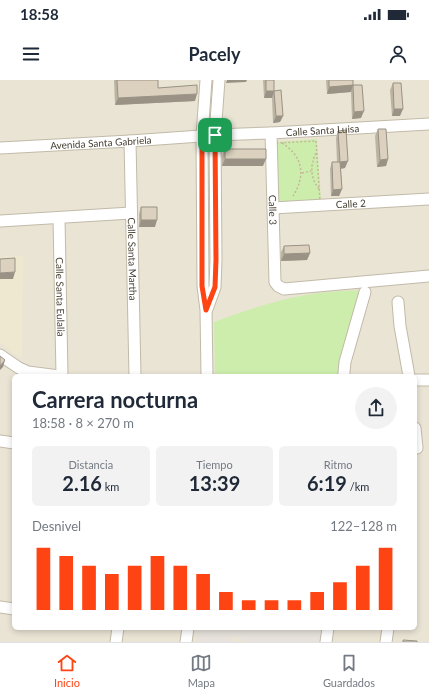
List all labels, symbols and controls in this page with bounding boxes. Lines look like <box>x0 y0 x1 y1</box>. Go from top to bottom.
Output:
text: 18:58 <box>20 5 59 23</box>
icon: menu <box>20 43 42 65</box>
text: Pacely <box>188 43 241 65</box>
icon: person <box>387 43 409 65</box>
pin <box>198 118 232 152</box>
street label: Calle Santa Luisa <box>285 122 359 138</box>
icon: arrive <box>204 124 226 146</box>
street label: Avenida Santa Gabriela <box>50 133 152 151</box>
street label: Calle 3 <box>267 195 279 225</box>
street label: Calle 2 <box>336 197 366 210</box>
street label: Calle Santa Martha <box>126 217 139 301</box>
street label: Calle Santa Eulalia <box>54 257 67 337</box>
text: Carrera nocturna <box>32 386 198 413</box>
button: share <box>355 387 397 429</box>
text: 18:58 · 8 × 270 m <box>32 415 134 431</box>
text: Distancia <box>69 458 113 471</box>
text: Tiempo <box>196 458 233 471</box>
text: Ritmo <box>324 458 353 471</box>
text: 2.16 <box>62 471 102 495</box>
text: 13:39 <box>189 471 240 495</box>
text: 6:19 <box>307 471 347 495</box>
text: km <box>102 480 119 493</box>
text: /km <box>347 480 369 493</box>
text: Desnivel <box>32 518 81 534</box>
text: 122–128 m <box>330 518 397 534</box>
tab: Inicio <box>54 652 80 689</box>
tab: Mapa <box>188 652 215 689</box>
tab: Guardados <box>323 652 375 689</box>

